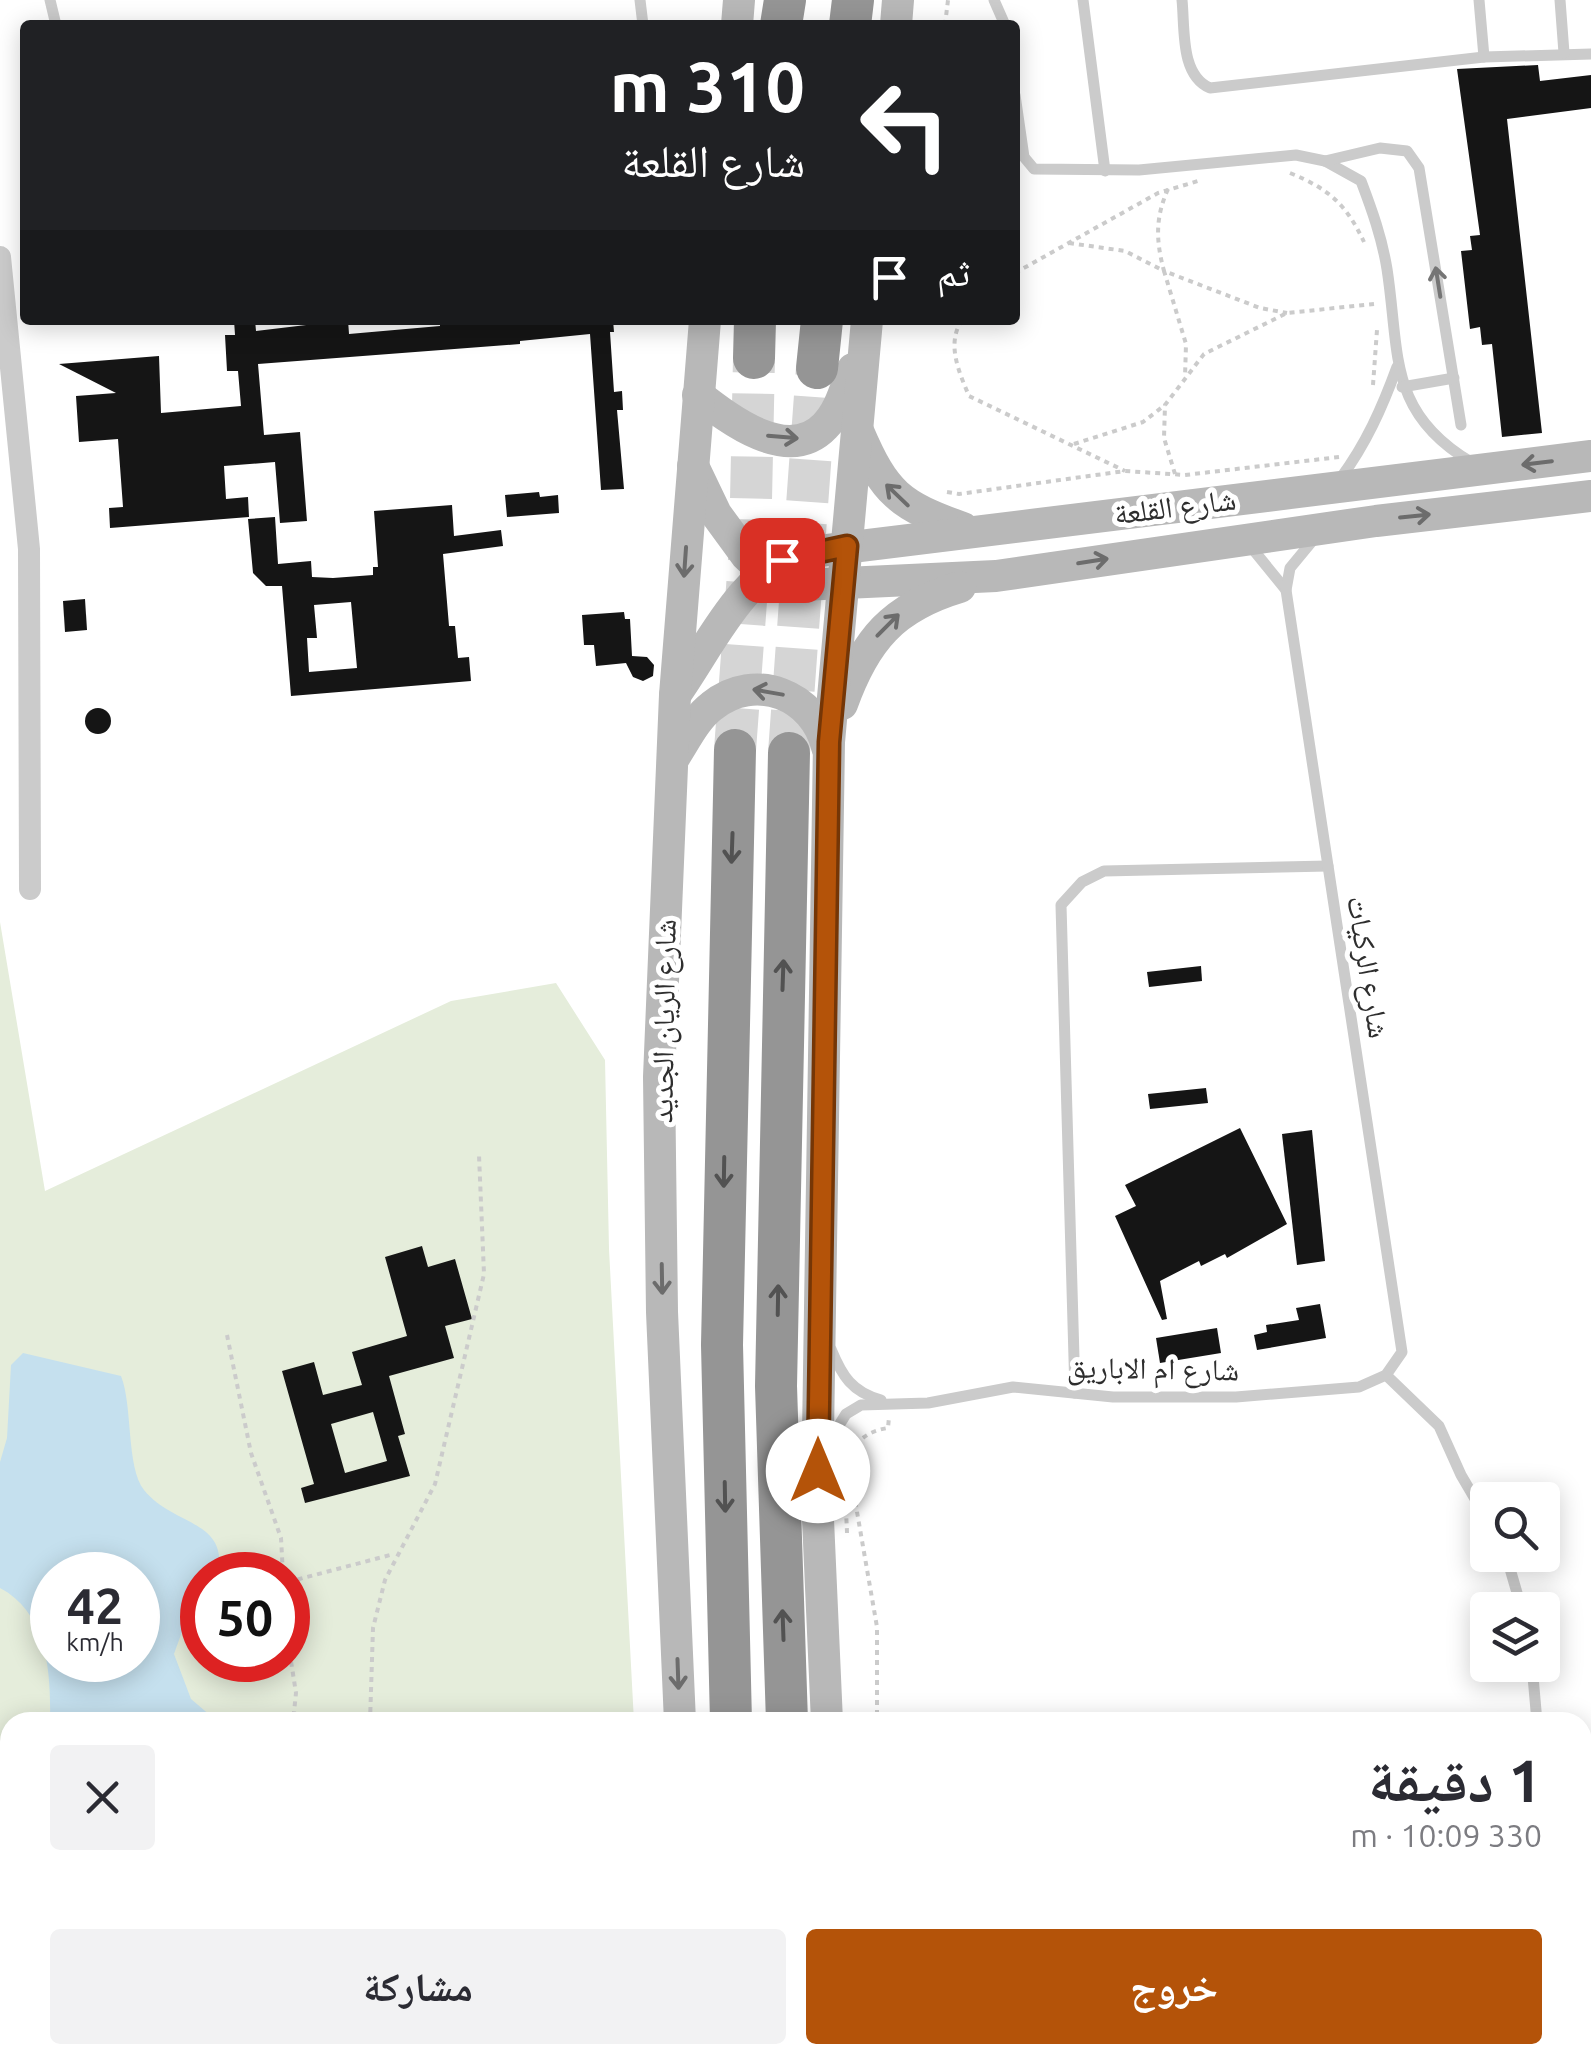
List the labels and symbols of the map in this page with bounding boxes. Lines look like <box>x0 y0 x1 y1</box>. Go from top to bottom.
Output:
one-way arrow <box>1428 266 1447 298</box>
one-way arrow <box>766 427 799 446</box>
one-way arrow <box>1521 454 1554 472</box>
street label: شارع القلعة <box>1112 482 1238 533</box>
one-way arrow <box>886 483 910 507</box>
one-way arrow <box>1398 506 1430 525</box>
pin <box>740 518 825 603</box>
one-way arrow <box>675 545 694 577</box>
one-way arrow <box>1076 552 1109 570</box>
one-way arrow <box>875 613 899 637</box>
one-way arrow <box>752 682 785 701</box>
one-way arrow <box>723 831 742 863</box>
street label: شارع الركيات <box>1338 893 1397 1041</box>
street label: شارع الريان الجديد <box>644 919 685 1123</box>
one-way arrow <box>773 960 792 992</box>
one-way arrow <box>714 1156 734 1188</box>
one-way arrow <box>652 1262 672 1295</box>
one-way arrow <box>768 1285 787 1317</box>
street label: شارع ام الاباريق <box>1067 1349 1239 1389</box>
position arrow <box>766 1419 870 1523</box>
one-way arrow <box>716 1481 735 1513</box>
speed limit sign: 50 <box>180 1552 310 1682</box>
one-way arrow <box>773 1610 792 1642</box>
one-way arrow <box>669 1658 688 1690</box>

